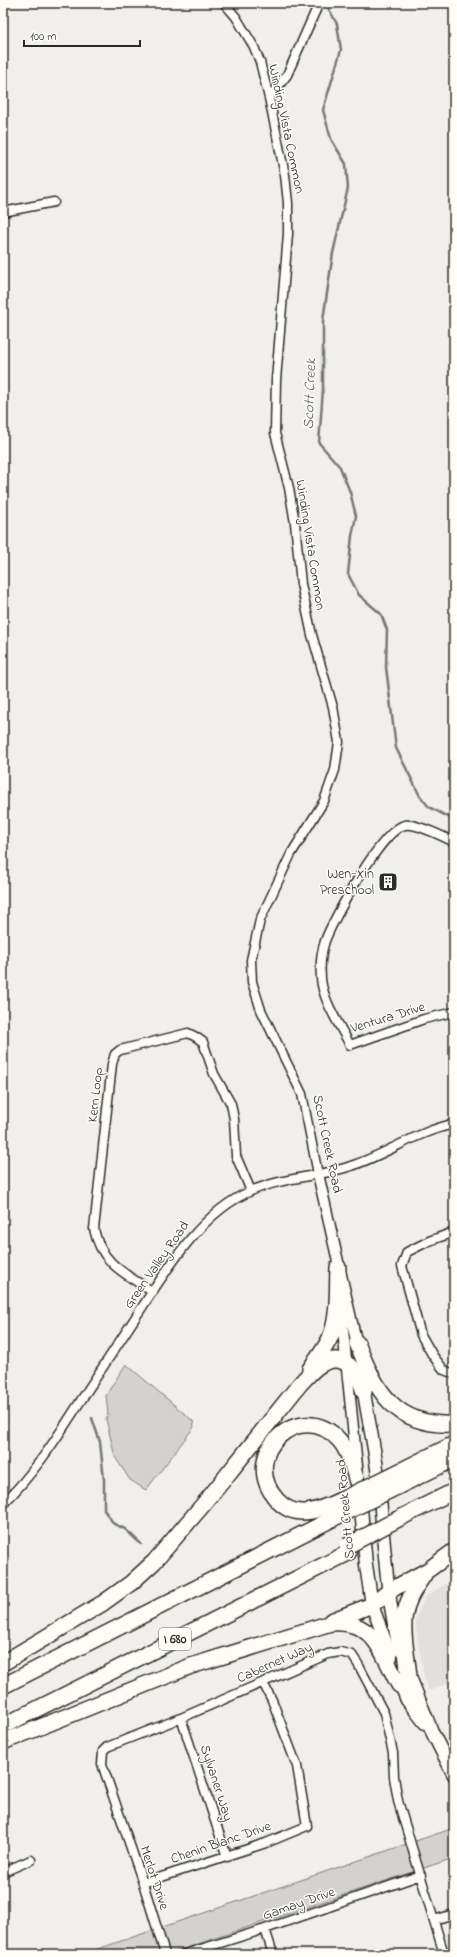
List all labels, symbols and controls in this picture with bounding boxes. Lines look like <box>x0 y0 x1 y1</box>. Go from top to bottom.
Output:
scale bar <box>24 22 140 48</box>
text: 100 m <box>30 28 57 46</box>
street label: Winding Vista Common <box>261 62 310 196</box>
water label: Scott Creek <box>298 357 322 430</box>
street label: Winding Vista Common <box>288 478 331 612</box>
place label: Wen-Xin Preschool <box>320 864 374 901</box>
building icon: Wen-Xin Preschool <box>377 871 399 893</box>
street label: Ventura Drive <box>347 996 429 1040</box>
street label: Kern Loop <box>83 1066 109 1124</box>
street label: Scott Creek Road <box>306 1093 348 1195</box>
street label: Green Valley Road <box>119 1217 196 1314</box>
street label: Scott Creek Road <box>331 1458 361 1560</box>
road number: I 680 <box>159 1628 191 1650</box>
street label: Cabernet Way <box>234 1637 317 1690</box>
street label: Sylvaner Way <box>193 1742 238 1824</box>
street label: Chenin Blanc Drive <box>168 1816 275 1870</box>
street label: Merlot Drive <box>134 1843 174 1913</box>
street label: Gamay Drive <box>260 1882 339 1927</box>

